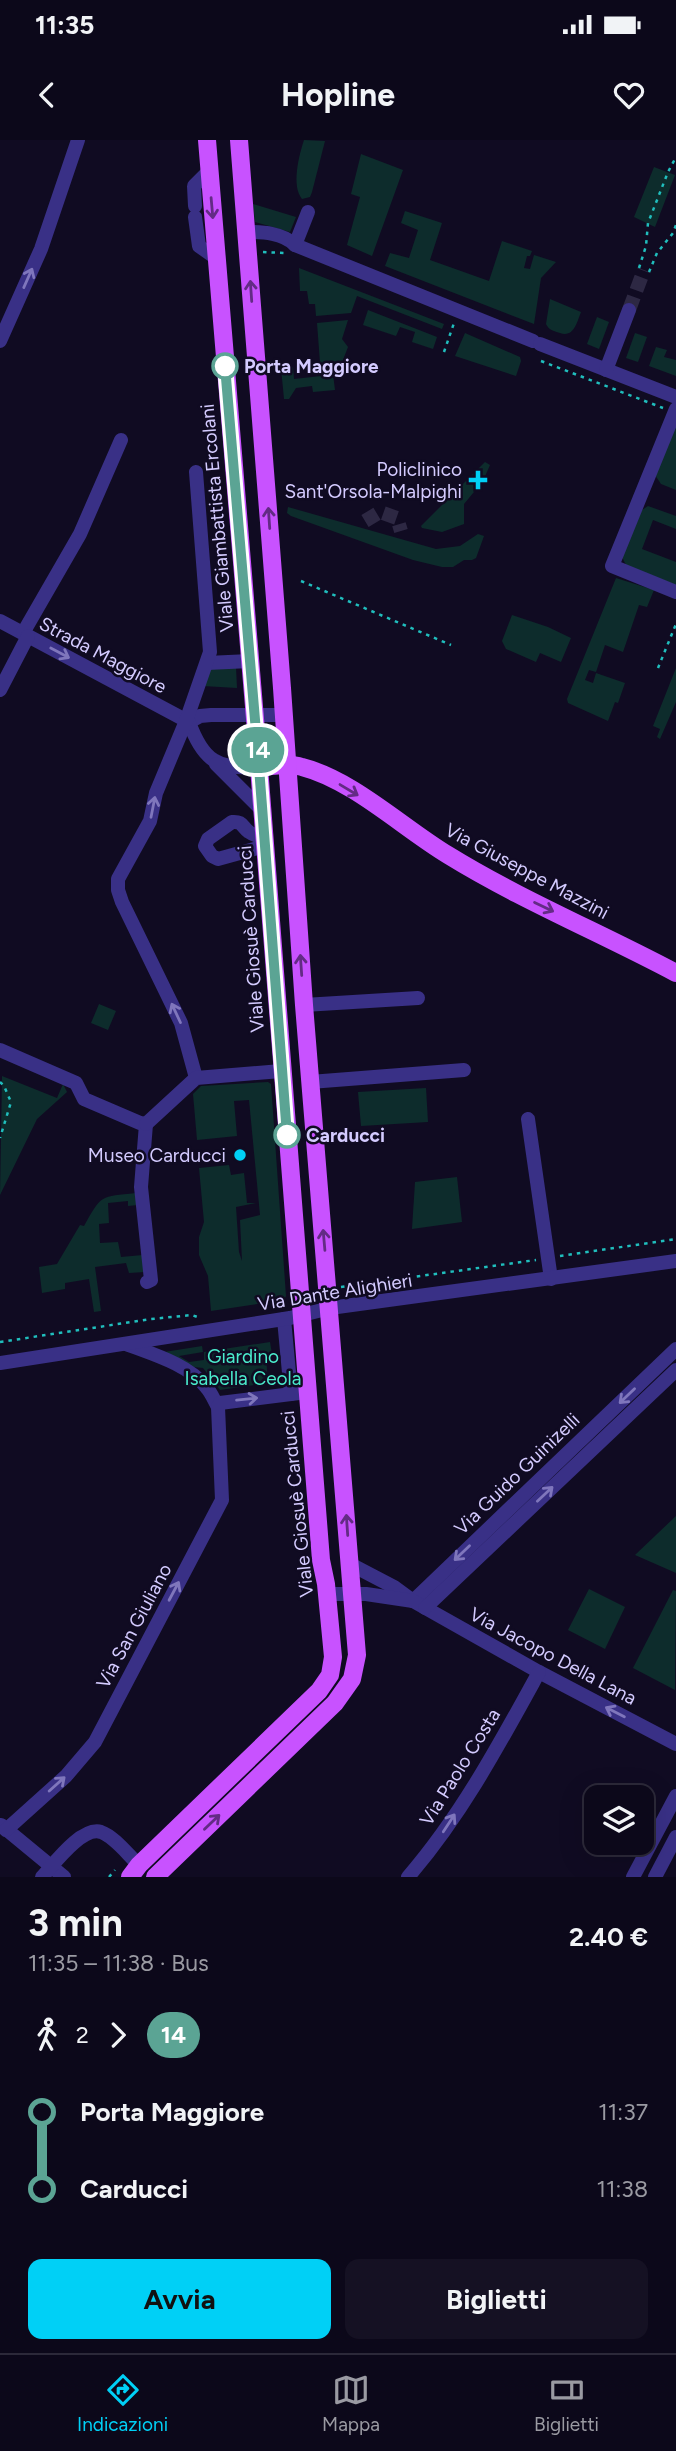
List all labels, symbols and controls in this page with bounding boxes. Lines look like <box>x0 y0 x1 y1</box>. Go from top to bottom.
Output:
text: 11:35 <box>35 9 94 41</box>
icon: back <box>28 76 66 114</box>
text: Hopline <box>281 76 395 114</box>
icon: heart <box>610 76 648 114</box>
one-way arrow <box>206 196 219 219</box>
one-way arrow <box>22 268 35 290</box>
one-way arrow <box>244 281 257 303</box>
marker: Porta Maggiore <box>212 353 238 379</box>
place label: Porta Maggiore <box>244 355 379 378</box>
street label: Viale Giambattista Ercolani <box>196 403 238 633</box>
place label: Policlinico Sant'Orsola-Malpighi <box>284 458 462 503</box>
marker: Policlinico Sant'Orsola-Malpighi <box>468 470 488 490</box>
one-way arrow <box>262 507 275 530</box>
street label: Strada Maggiore <box>35 612 171 698</box>
one-way arrow <box>49 647 70 660</box>
line badge: 14 <box>226 727 290 773</box>
text: 14 <box>245 735 271 764</box>
one-way arrow <box>339 783 359 797</box>
one-way arrow <box>146 796 160 819</box>
street label: Via Giuseppe Mazzini <box>441 818 613 924</box>
street label: Viale Giosuè Carducci <box>233 845 269 1033</box>
one-way arrow <box>533 900 554 914</box>
one-way arrow <box>294 954 307 977</box>
one-way arrow <box>169 1003 183 1024</box>
marker: Carducci <box>274 1122 300 1148</box>
place label: Carducci <box>306 1124 385 1147</box>
place label: Museo Carducci <box>88 1144 226 1167</box>
marker: Museo Carducci <box>232 1147 248 1163</box>
one-way arrow <box>317 1230 330 1252</box>
street label: Via Dante Alighieri <box>256 1268 414 1316</box>
park label: Giardino Isabella Ceola <box>185 1345 301 1390</box>
one-way arrow <box>619 1388 636 1405</box>
one-way arrow <box>235 1392 258 1405</box>
street label: Via Guido Guinizelli <box>450 1408 584 1540</box>
street label: Viale Giosuè Carducci <box>276 1410 318 1598</box>
one-way arrow <box>537 1486 554 1503</box>
one-way arrow <box>340 1514 353 1537</box>
one-way arrow <box>454 1545 471 1562</box>
street label: Via San Giuliano <box>91 1560 177 1692</box>
one-way arrow <box>168 1581 182 1601</box>
street label: Via Jacopo Della Lana <box>466 1602 640 1710</box>
street label: Via Paolo Costa <box>415 1704 505 1830</box>
one-way arrow <box>606 1705 626 1719</box>
one-way arrow <box>48 1776 66 1792</box>
map controls <box>584 1785 654 1855</box>
button: layers <box>584 1785 654 1855</box>
one-way arrow <box>203 1813 220 1830</box>
one-way arrow <box>442 1813 456 1833</box>
text: 3 min <box>28 1900 123 1946</box>
text: 2.40 € <box>569 1921 648 1953</box>
text: 11:35 – 11:38 · Bus <box>28 1949 209 1977</box>
icon: walk <box>28 2016 66 2054</box>
icon: forward <box>99 2016 137 2054</box>
text: 14 <box>161 2020 186 2049</box>
text: 2 <box>76 2021 89 2049</box>
text: Porta Maggiore <box>80 2096 264 2128</box>
text: 11:37 <box>598 2098 648 2126</box>
text: Carducci <box>80 2173 188 2205</box>
text: 11:38 <box>597 2175 648 2203</box>
button: Avvia <box>28 2259 331 2339</box>
button: Biglietti <box>345 2259 648 2339</box>
tab: Indicazioni <box>77 2371 168 2436</box>
tab: Mappa <box>322 2371 380 2436</box>
tab: Biglietti <box>534 2371 599 2436</box>

